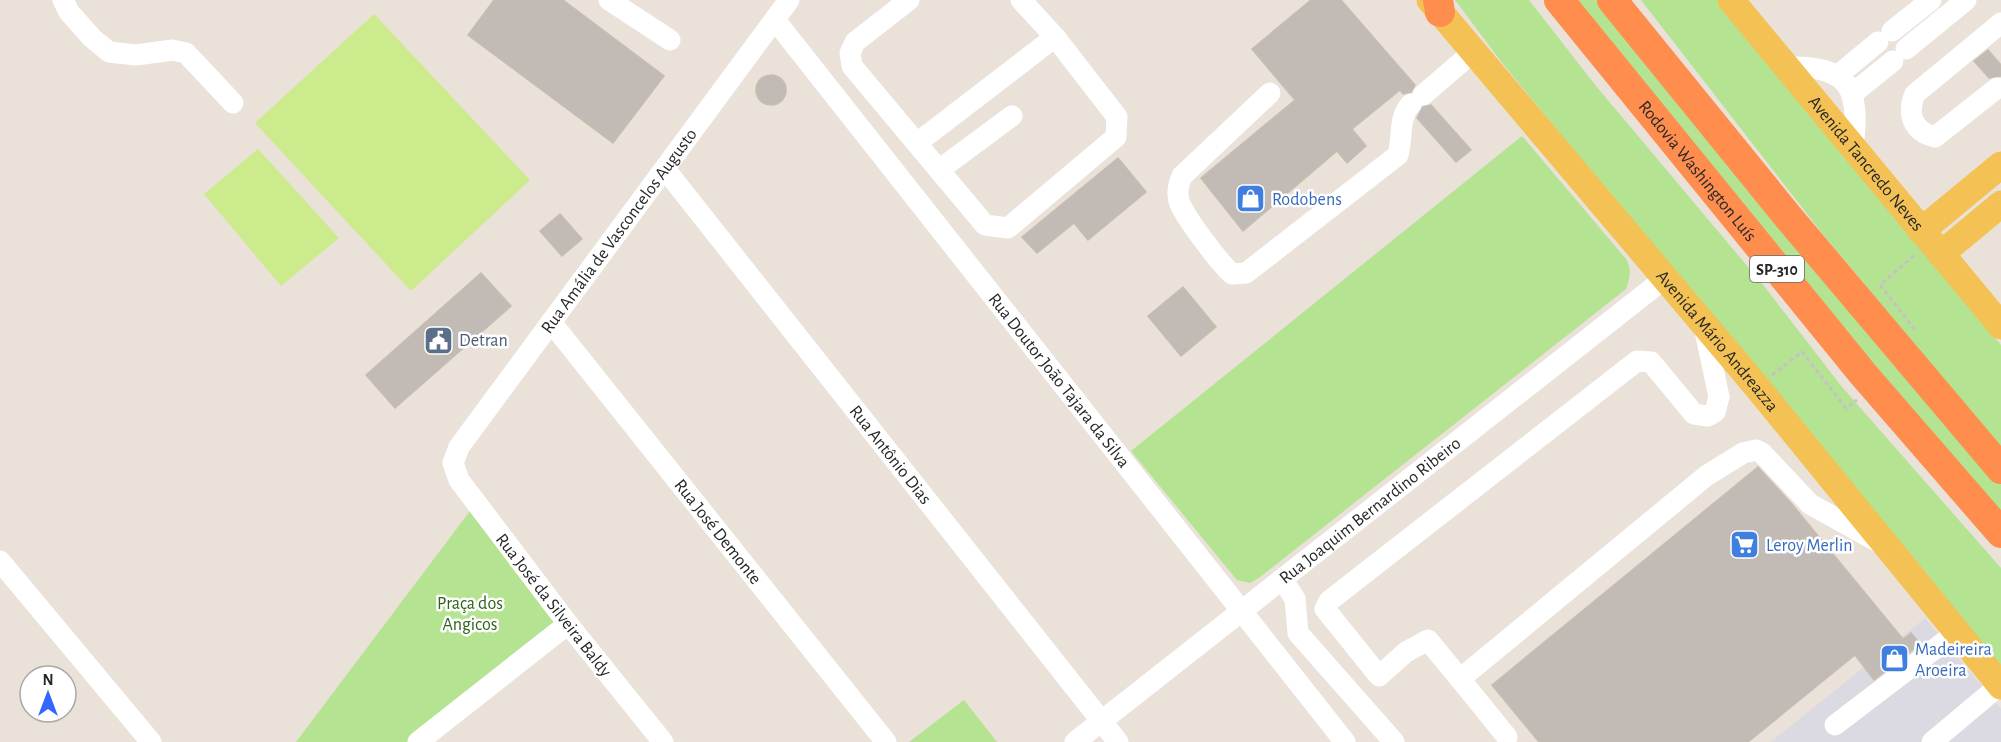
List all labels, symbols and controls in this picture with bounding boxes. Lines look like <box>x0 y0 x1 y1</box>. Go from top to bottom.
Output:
street label: Avenida Tancredo Neves <box>1804 93 1927 235</box>
street label: Rodovia Washington Luís <box>1635 98 1759 245</box>
street label: Rua Amália de Vasconcelos Augusto <box>538 126 701 337</box>
shop icon: Rodobens <box>1235 183 1267 215</box>
place label: Rodobens <box>1272 191 1342 209</box>
road number: SP-310 <box>1750 256 1804 282</box>
street label: Avenida Mário Andreazza <box>1653 267 1781 416</box>
street label: Rua Doutor João Tajara da Silva <box>985 290 1133 471</box>
public building icon: Detran <box>422 324 454 356</box>
place label: Detran <box>459 332 508 350</box>
street label: Rua Antônio Dias <box>846 402 934 508</box>
street label: Rua Joaquim Bernardino Ribeiro <box>1276 434 1465 588</box>
street label: Rua José Demonte <box>670 476 764 588</box>
supermarket icon: Leroy Merlin <box>1729 529 1761 561</box>
street label: Rua José da Silveira Baldy <box>492 531 615 681</box>
place label: Leroy Merlin <box>1766 537 1853 555</box>
park label: Praça dos Angicos <box>437 595 503 634</box>
place label: Madeireira Aroeira <box>1915 641 1992 680</box>
shop icon: Madeireira Aroeira <box>1878 643 1910 675</box>
north arrow <box>18 664 78 724</box>
text: N <box>42 672 54 688</box>

